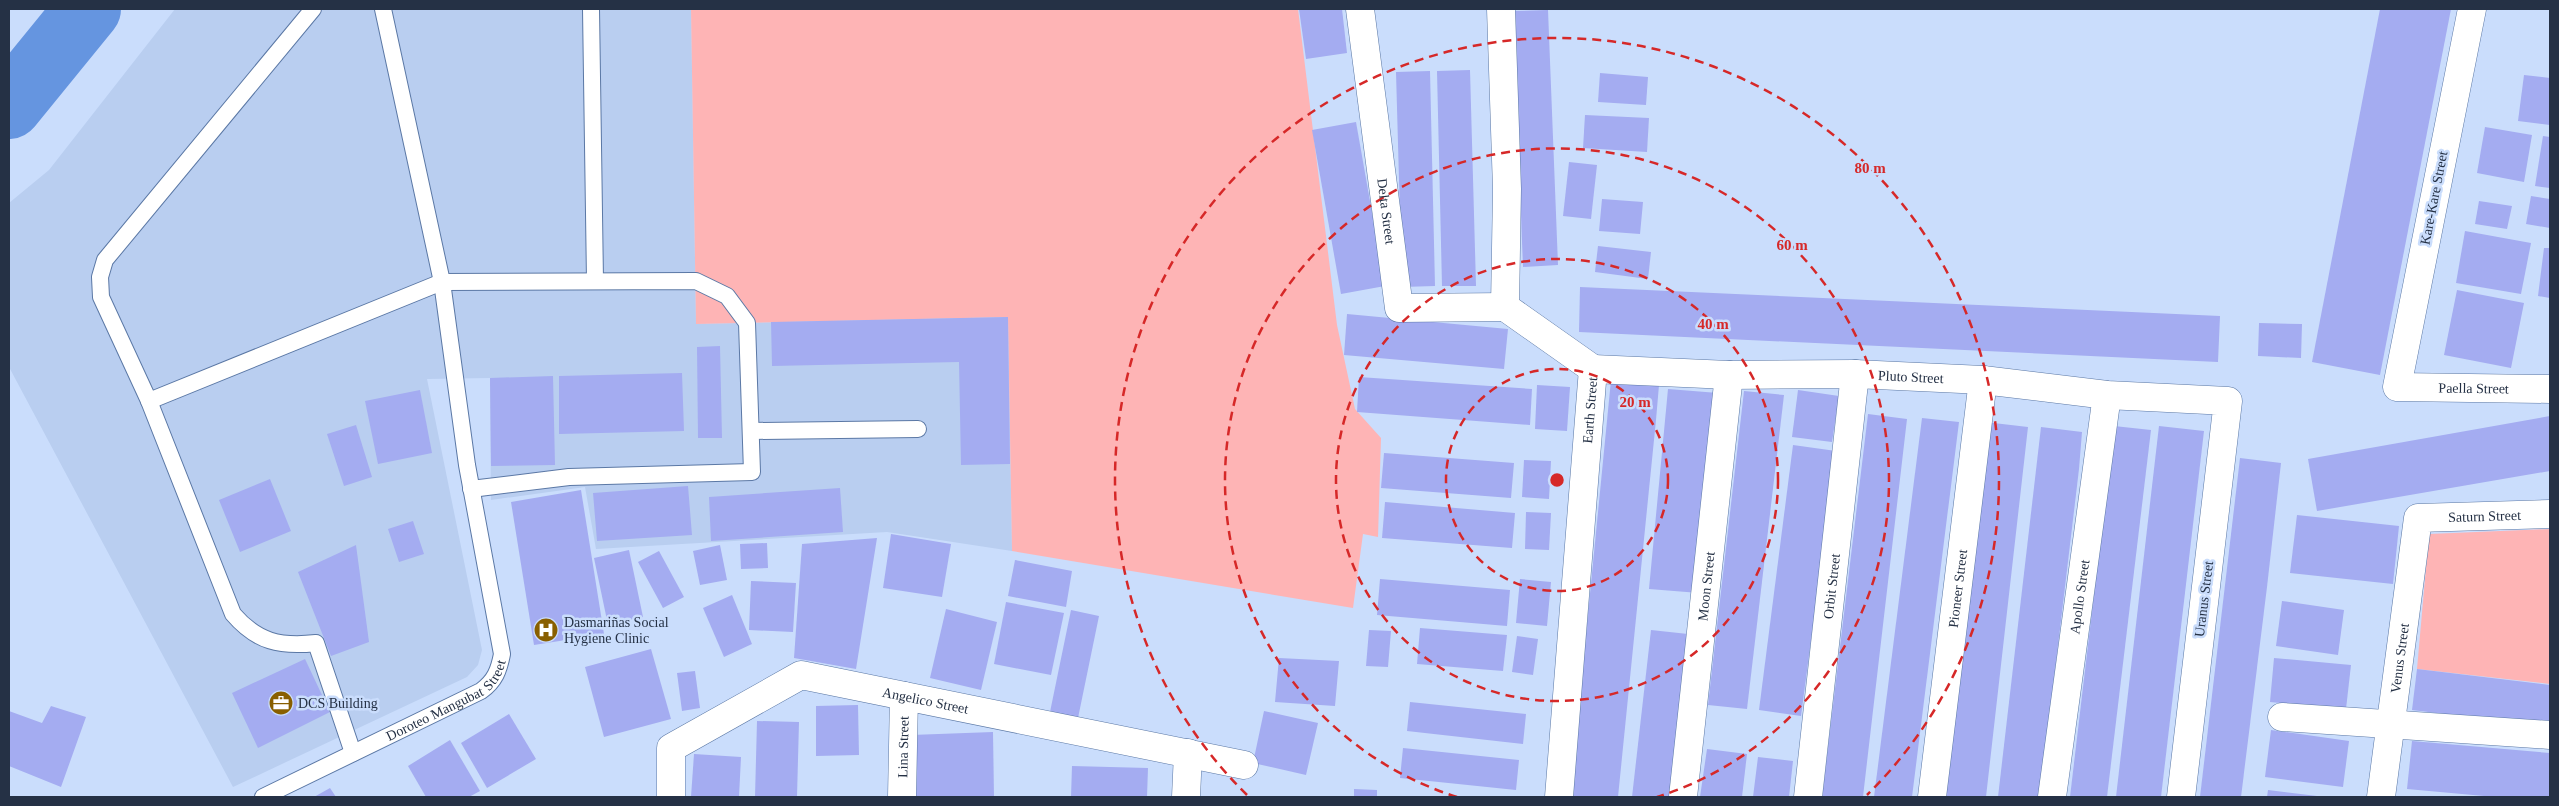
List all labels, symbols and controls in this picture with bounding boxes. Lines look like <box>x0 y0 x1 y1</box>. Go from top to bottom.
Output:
street label: Kare-Kare Street <box>2418 150 2450 246</box>
text: 80 m <box>1854 160 1886 176</box>
street label: Delta Street <box>1375 177 1398 245</box>
text: 60 m <box>1776 237 1808 253</box>
text: 40 m <box>1697 316 1729 332</box>
street label: Pluto Street <box>1878 368 1944 386</box>
street label: Earth Street <box>1580 376 1600 444</box>
street label: Paella Street <box>2438 380 2509 396</box>
text: 20 m <box>1619 394 1651 410</box>
centre of rings <box>1548 471 1566 489</box>
street label: Saturn Street <box>2448 507 2521 525</box>
street label: Pioneer Street <box>1945 548 1970 629</box>
street label: Moon Street <box>1695 551 1717 622</box>
street label: Orbit Street <box>1820 553 1843 620</box>
street label: Apollo Street <box>2067 559 2092 635</box>
street label: Uranus Street <box>2192 560 2216 638</box>
place label: Dasmariñas Social Hygiene Clinic <box>564 615 669 646</box>
hospital icon: Dasmariñas Social Hygiene Clinic <box>533 617 559 643</box>
street label: Venus Street <box>2387 622 2411 694</box>
street label: Doroteo Mangubat Street <box>384 658 508 743</box>
street label: Angelico Street <box>881 684 970 716</box>
office icon: DCS Building <box>268 690 294 716</box>
place label: DCS Building <box>298 696 378 711</box>
street label: Lina Street <box>895 716 911 778</box>

